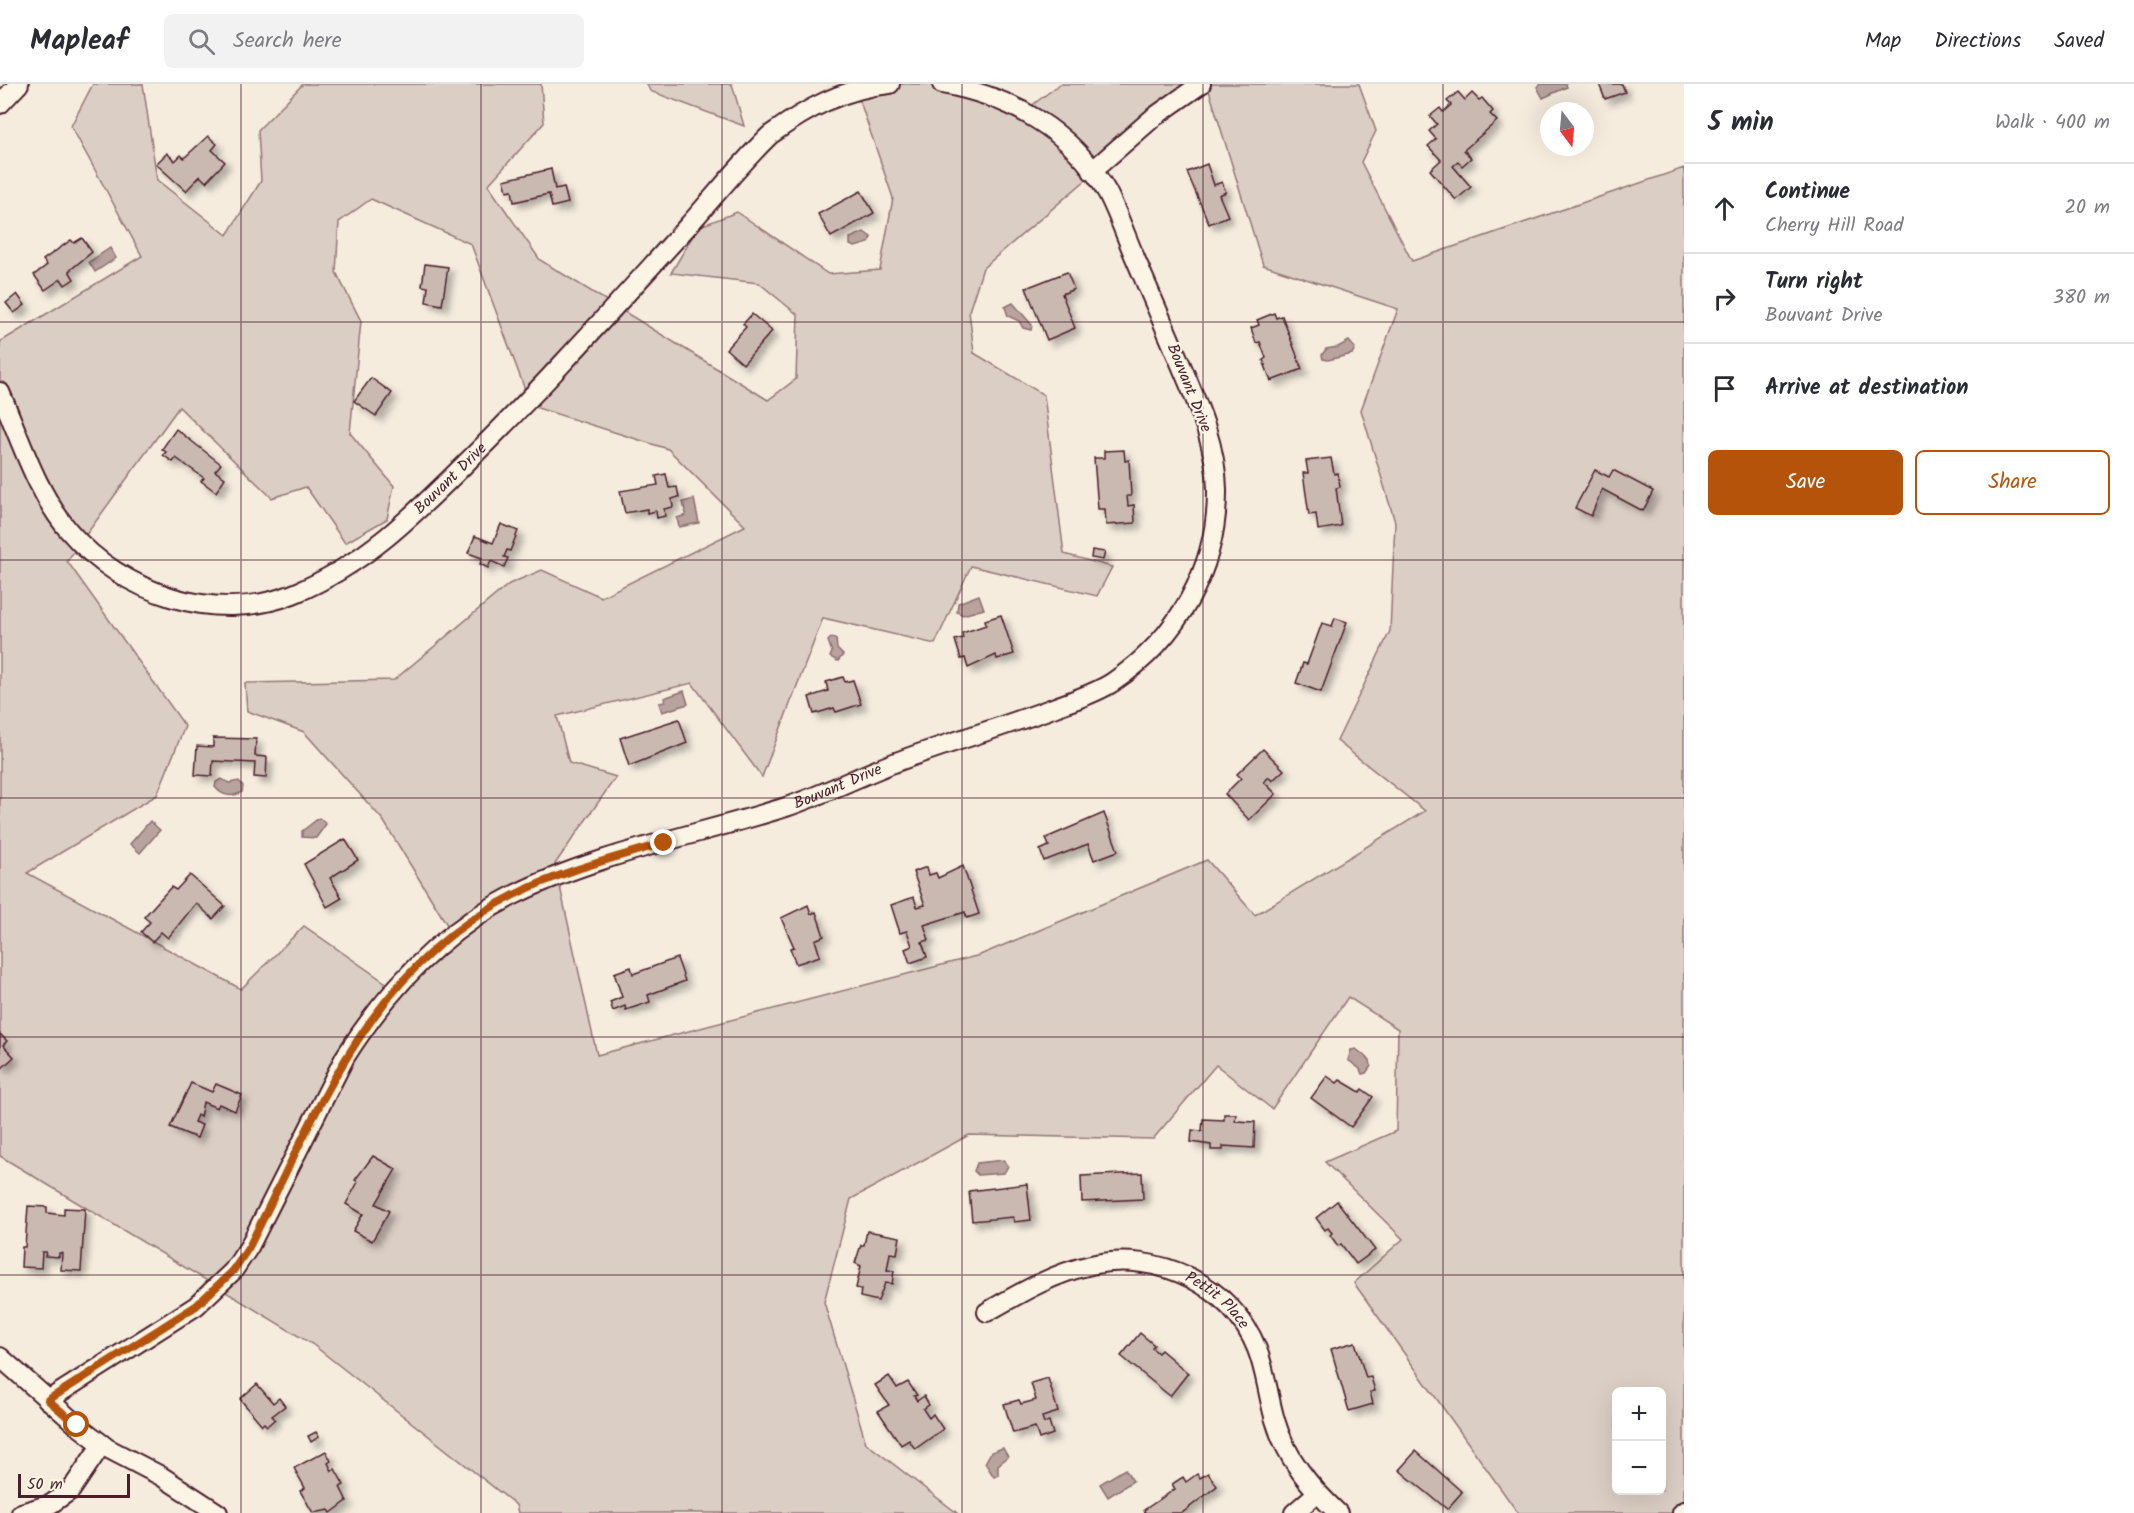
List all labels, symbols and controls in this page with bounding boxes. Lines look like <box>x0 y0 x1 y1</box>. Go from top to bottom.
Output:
search box <box>164 14 584 68</box>
text: Mapleaf <box>30 19 128 64</box>
text: Search here <box>233 24 342 59</box>
icon: search <box>185 25 218 58</box>
text: Map <box>1865 25 1901 58</box>
text: Directions <box>1934 25 2021 58</box>
text: Saved <box>2054 25 2104 58</box>
north arrow <box>1540 102 1594 156</box>
text: 5 min <box>1708 102 1774 144</box>
text: Walk · 400 m <box>1995 107 2110 139</box>
text: Continue <box>1765 175 1850 210</box>
icon: ahead <box>1708 192 1741 225</box>
text: 20 m <box>2064 192 2110 224</box>
text: Cherry Hill Road <box>1765 210 1903 242</box>
text: Turn right <box>1765 265 1863 300</box>
icon: right <box>1708 282 1741 315</box>
text: 380 m <box>2053 282 2110 314</box>
text: Bouvant Drive <box>1765 300 1882 332</box>
street label: Bouvant Drive <box>1160 340 1218 436</box>
text: Arrive at destination <box>1765 371 1968 406</box>
icon: arrive <box>1708 372 1741 405</box>
street label: Bouvant Drive <box>408 436 493 520</box>
button: Save <box>1708 450 1903 515</box>
button: Share <box>1915 450 2110 515</box>
street label: Bouvant Drive <box>790 756 886 816</box>
route end <box>650 829 676 855</box>
street label: Pettit Place <box>1181 1265 1256 1334</box>
map controls <box>1612 1387 1666 1495</box>
button: + <box>1612 1387 1666 1441</box>
route start <box>63 1411 89 1437</box>
button: − <box>1612 1441 1666 1495</box>
scale bar <box>18 1471 130 1498</box>
text: 50 m <box>27 1472 63 1497</box>

